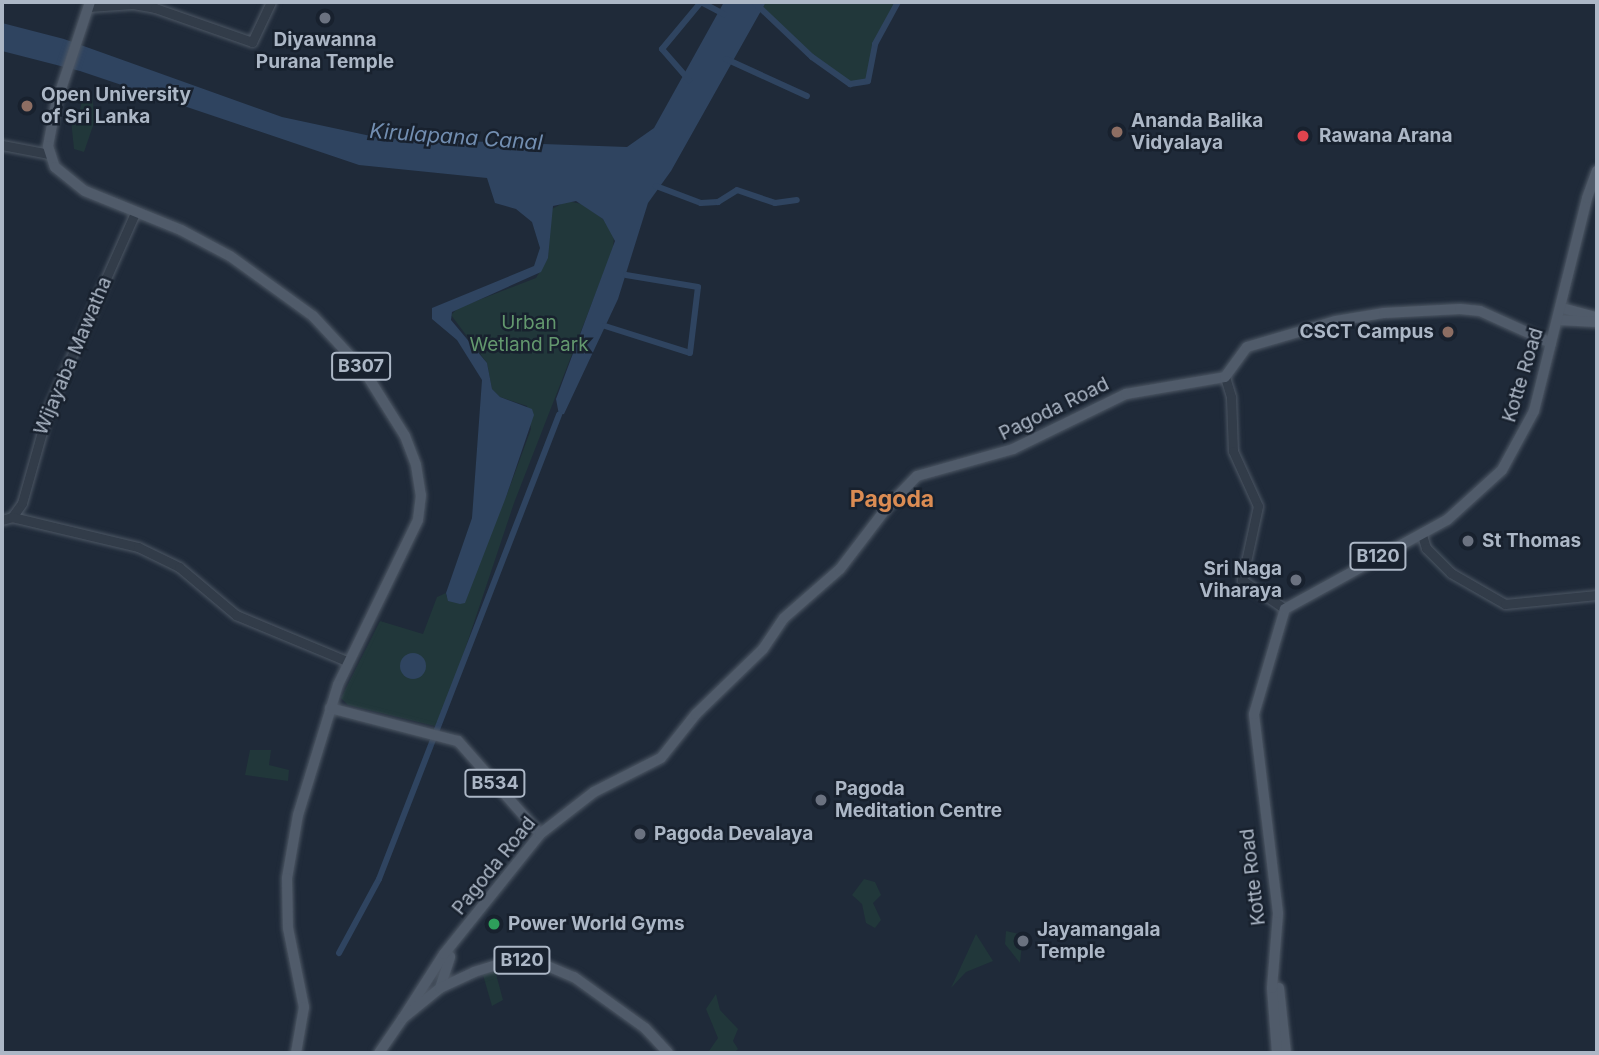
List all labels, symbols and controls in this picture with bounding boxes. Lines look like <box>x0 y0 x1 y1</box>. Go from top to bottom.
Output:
marker: Diyawanna Purana Temple <box>317 10 333 26</box>
place label: Diyawanna Purana Temple <box>256 29 394 73</box>
place label: Open University of Sri Lanka <box>41 84 191 128</box>
marker: Open University of Sri Lanka <box>19 98 35 114</box>
place label: Ananda Balika Vidyalaya <box>1131 110 1263 154</box>
water label: Kirulapana Canal <box>369 118 543 156</box>
marker: Ananda Balika Vidyalaya <box>1109 124 1125 140</box>
place label: Rawana Arana <box>1319 125 1452 147</box>
marker: Rawana Arana <box>1293 126 1313 146</box>
street label: Wijayaba Mawatha <box>29 274 117 438</box>
park label: Urban Wetland Park <box>469 312 589 356</box>
place label: CSCT Campus <box>1299 321 1434 343</box>
marker: CSCT Campus <box>1440 324 1456 340</box>
street label: Kotte Road <box>1498 325 1548 425</box>
road number: B307 <box>330 352 392 380</box>
street label: Pagoda Road <box>995 373 1113 445</box>
district label: Pagoda <box>850 485 934 513</box>
place label: St Thomas <box>1482 530 1581 552</box>
marker: St Thomas <box>1460 533 1476 549</box>
road number: B120 <box>1348 542 1408 570</box>
place label: Sri Naga Viharaya <box>1199 558 1282 602</box>
marker: Sri Naga Viharaya <box>1288 572 1304 588</box>
road number: B534 <box>463 768 526 798</box>
place label: Pagoda Meditation Centre <box>835 778 1002 822</box>
marker: Pagoda Meditation Centre <box>813 792 829 808</box>
street label: Pagoda Road <box>448 812 540 920</box>
place label: Pagoda Devalaya <box>654 823 813 845</box>
marker: Pagoda Devalaya <box>632 826 648 842</box>
street label: Kotte Road <box>1236 827 1270 927</box>
place label: Power World Gyms <box>508 913 685 935</box>
marker: Power World Gyms <box>486 916 502 932</box>
place label: Jayamangala Temple <box>1037 919 1161 963</box>
marker: Jayamangala Temple <box>1015 933 1031 949</box>
road number: B120 <box>492 945 552 974</box>

